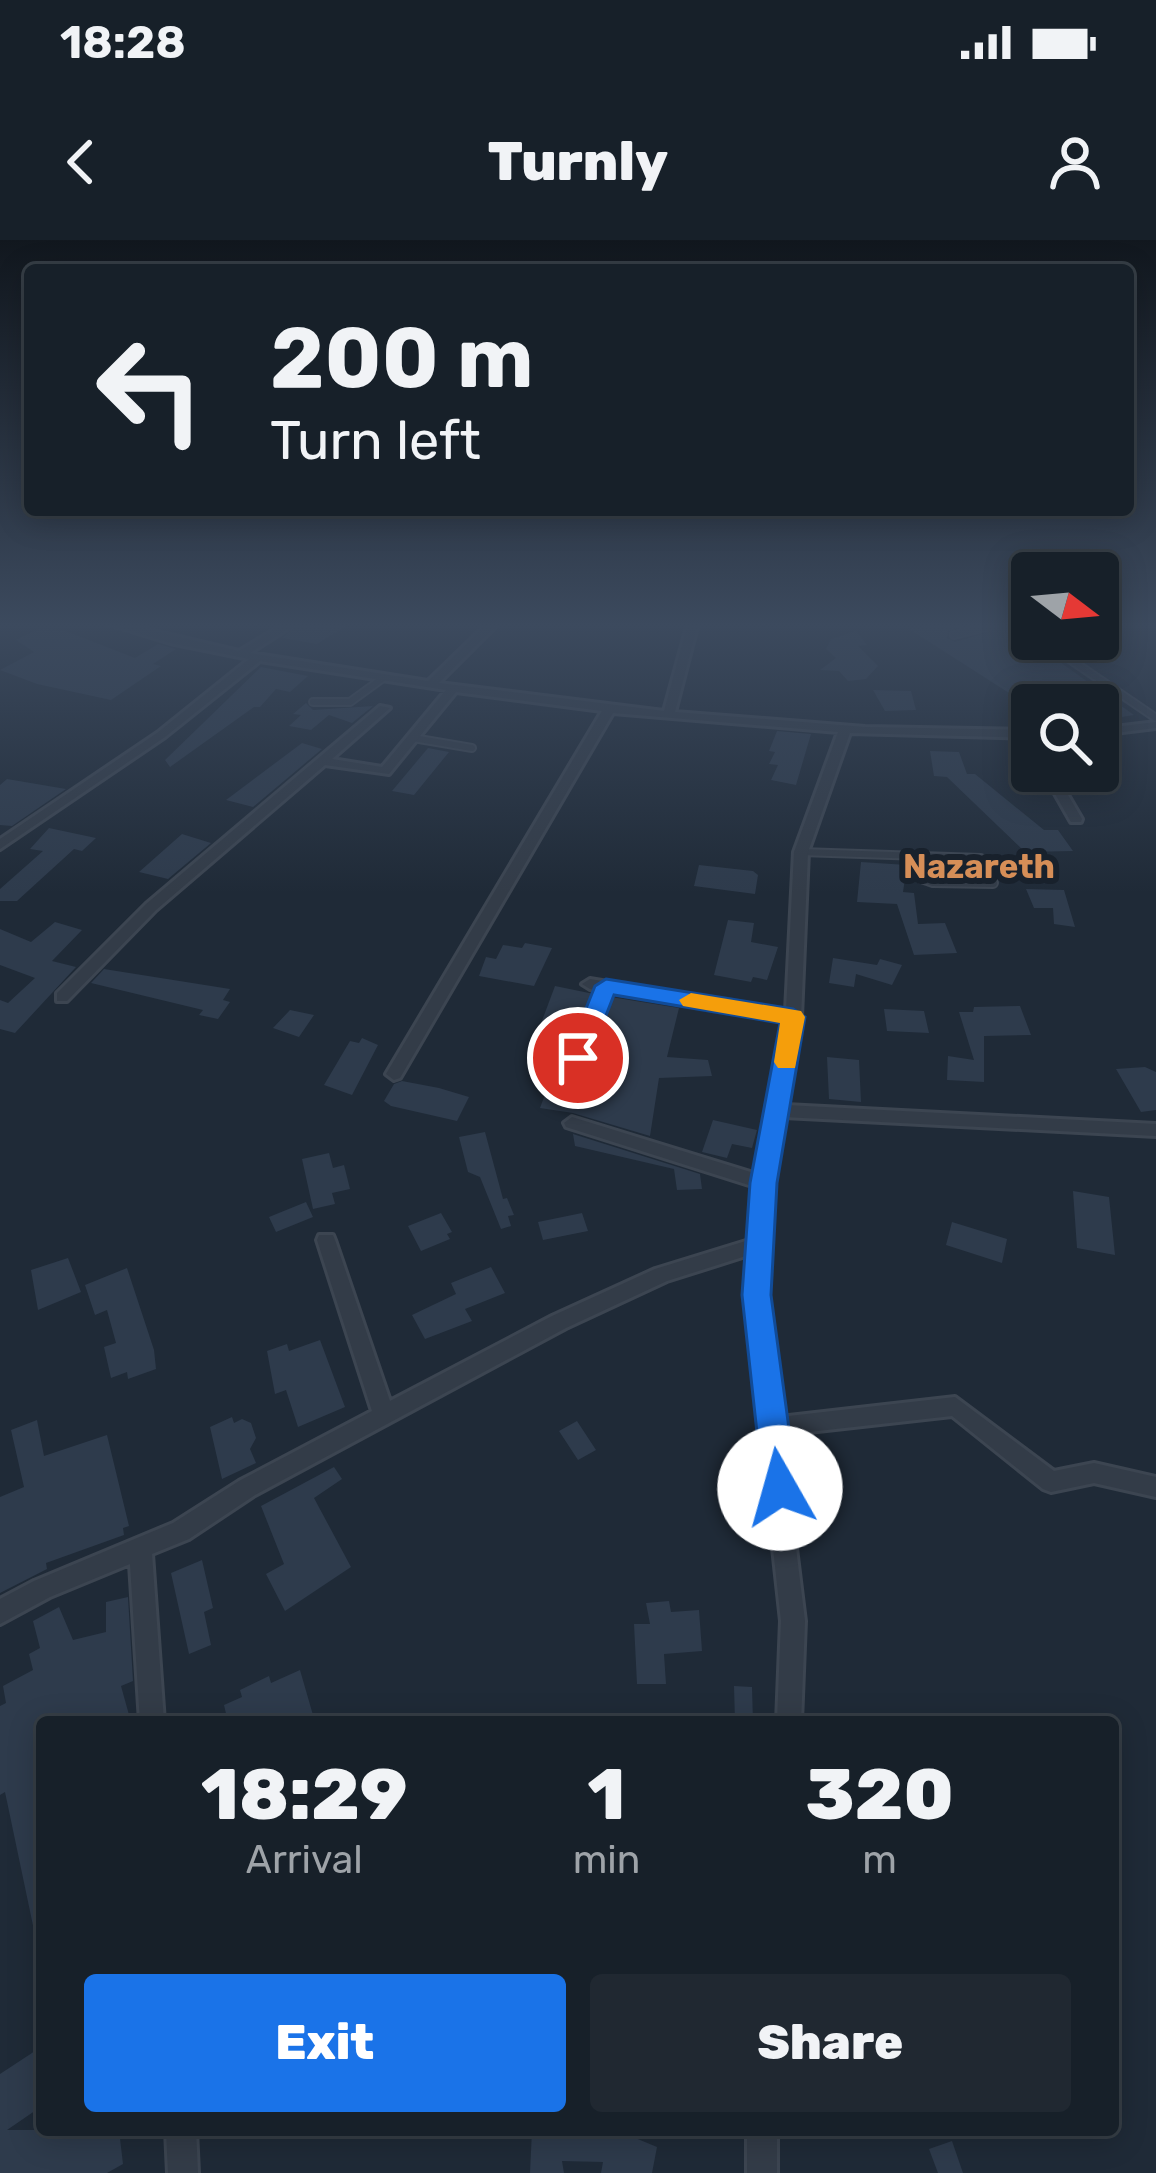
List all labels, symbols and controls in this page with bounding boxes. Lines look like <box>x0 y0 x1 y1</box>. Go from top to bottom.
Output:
text: 18:28 <box>60 16 186 69</box>
icon: back <box>48 129 114 195</box>
icon: person <box>1042 129 1108 195</box>
text: Turnly <box>488 130 668 194</box>
text: 200 m <box>270 308 534 408</box>
icon: left <box>72 312 228 468</box>
text: Turn left <box>270 409 481 473</box>
north arrow <box>1011 552 1119 660</box>
map controls <box>1011 552 1119 792</box>
button: search <box>1011 684 1119 792</box>
district label: Nazareth <box>903 847 1055 886</box>
pin <box>527 1007 629 1109</box>
icon: arrive <box>545 1025 611 1091</box>
position arrow <box>717 1425 843 1551</box>
text: 18:29 <box>201 1752 408 1837</box>
text: 1 <box>588 1752 626 1837</box>
text: 320 <box>806 1752 954 1837</box>
text: Arrival <box>246 1837 363 1883</box>
text: min <box>573 1837 640 1883</box>
text: m <box>862 1837 897 1883</box>
button: Exit <box>84 1974 566 2112</box>
button: Share <box>590 1974 1071 2112</box>

